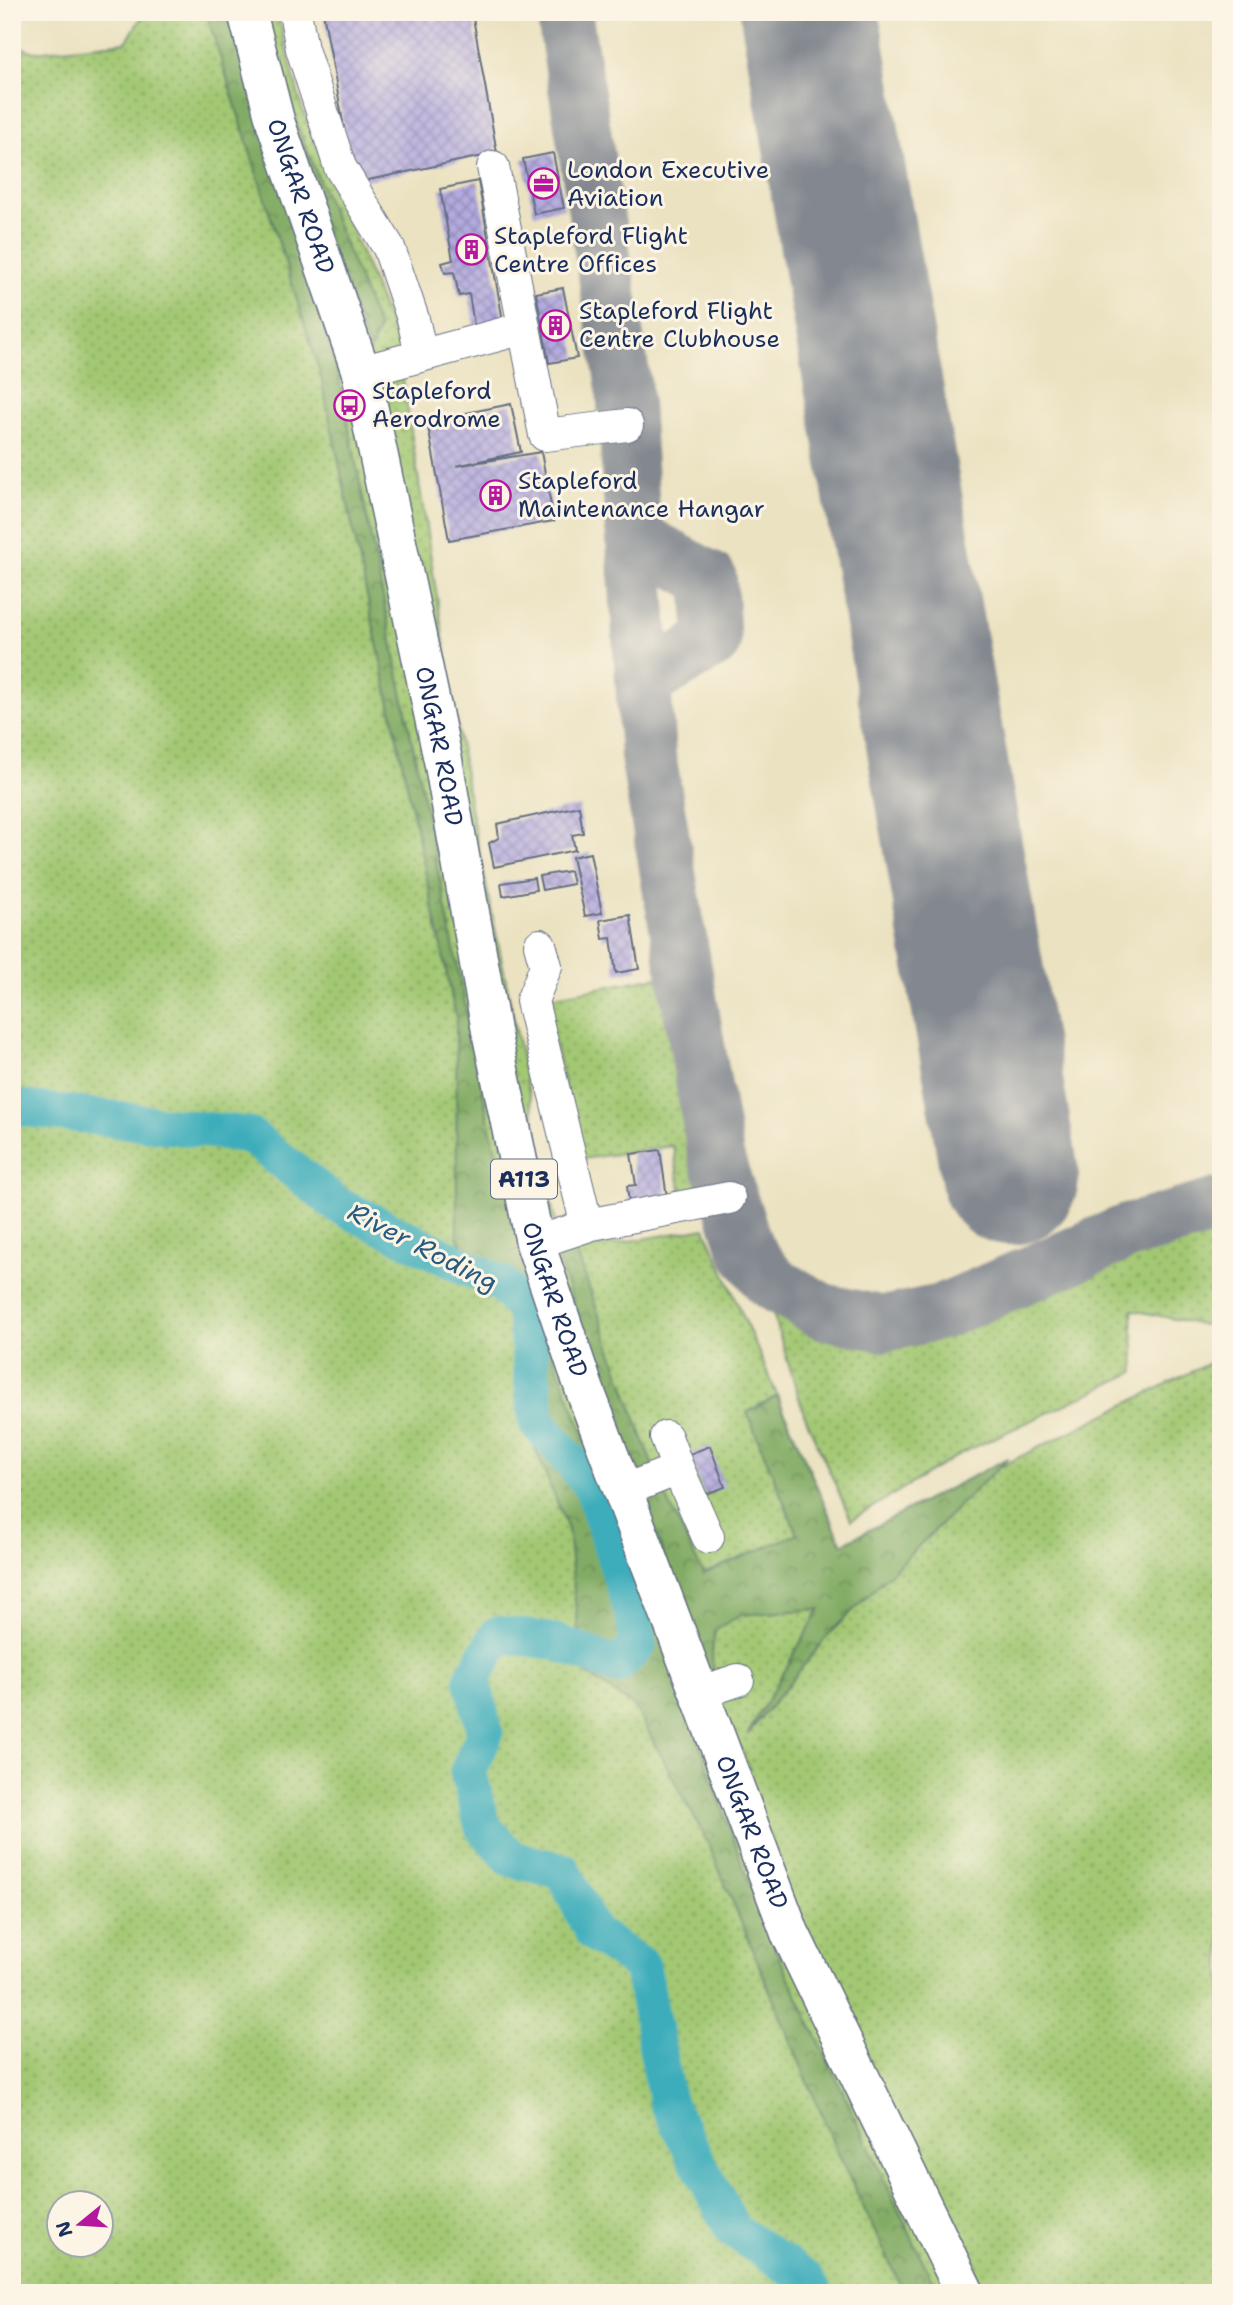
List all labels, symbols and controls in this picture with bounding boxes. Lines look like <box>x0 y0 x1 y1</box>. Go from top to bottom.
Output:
street label: ONGAR ROAD <box>259 114 342 278</box>
place label: London Executive Aviation <box>567 154 769 214</box>
office icon: London Executive Aviation <box>527 167 561 201</box>
place label: Stapleford Flight Centre Offices <box>494 220 688 280</box>
building icon: Stapleford Flight Centre Offices <box>454 233 488 267</box>
place label: Stapleford Flight Centre Clubhouse <box>579 295 780 355</box>
building icon: Stapleford Flight Centre Clubhouse <box>539 308 573 342</box>
place label: Stapleford Aerodrome <box>372 375 501 435</box>
bus stop icon: Stapleford Aerodrome <box>332 388 366 422</box>
place label: Stapleford Maintenance Hangar <box>518 465 765 525</box>
building icon: Stapleford Maintenance Hangar <box>478 478 512 512</box>
street label: ONGAR ROAD <box>408 663 470 828</box>
road number: A113 <box>491 1160 557 1198</box>
water label: River Roding <box>342 1194 504 1299</box>
street label: ONGAR ROAD <box>515 1219 595 1382</box>
street label: ONGAR ROAD <box>708 1751 796 1914</box>
north arrow <box>46 2190 116 2260</box>
text: N <box>50 2218 79 2240</box>

